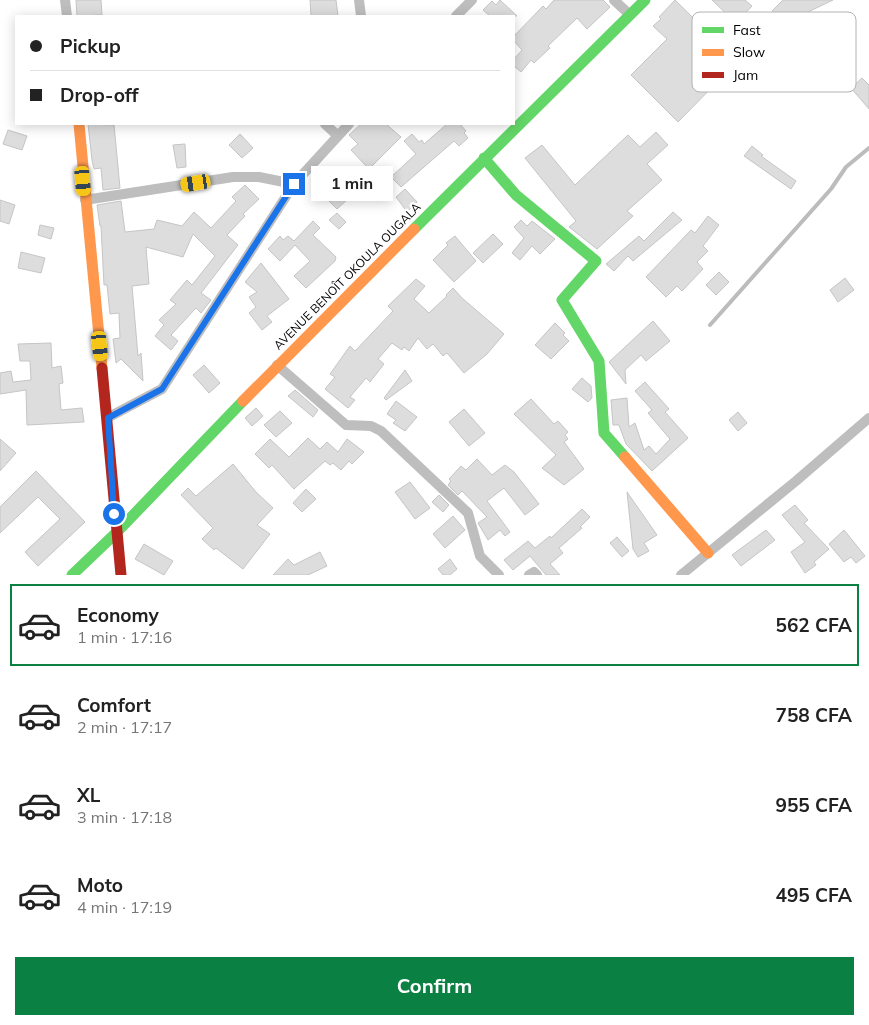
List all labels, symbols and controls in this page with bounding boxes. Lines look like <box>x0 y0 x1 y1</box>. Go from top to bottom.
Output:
legend <box>692 12 856 92</box>
text: Fast <box>733 21 761 39</box>
text: Pickup <box>60 34 121 58</box>
text: Slow <box>733 43 765 61</box>
text: Jam <box>733 66 758 84</box>
text: Drop-off <box>60 83 138 107</box>
car <box>74 165 91 197</box>
callout: 1 min <box>312 166 394 202</box>
car <box>180 173 211 193</box>
route end <box>283 173 305 195</box>
text: 1 min <box>331 173 373 193</box>
street label: AVENUE BENOÎT OKOULA OUGALA <box>270 199 424 353</box>
car <box>90 330 109 362</box>
route start <box>103 503 125 525</box>
icon: car <box>17 603 62 648</box>
text: Economy <box>77 603 159 627</box>
text: 562 CFA <box>776 613 852 637</box>
text: 1 min · 17:16 <box>77 627 172 647</box>
icon: car <box>17 693 62 738</box>
text: Comfort <box>77 693 151 717</box>
text: 758 CFA <box>776 703 852 727</box>
text: 2 min · 17:17 <box>77 717 172 737</box>
icon: car <box>17 783 62 828</box>
text: XL <box>77 783 100 807</box>
text: 955 CFA <box>776 793 852 817</box>
text: 3 min · 17:18 <box>77 807 172 827</box>
icon: car <box>17 873 62 918</box>
text: Moto <box>77 873 123 897</box>
text: 495 CFA <box>776 883 852 907</box>
text: 4 min · 17:19 <box>77 897 172 917</box>
button: Confirm <box>15 957 854 1015</box>

